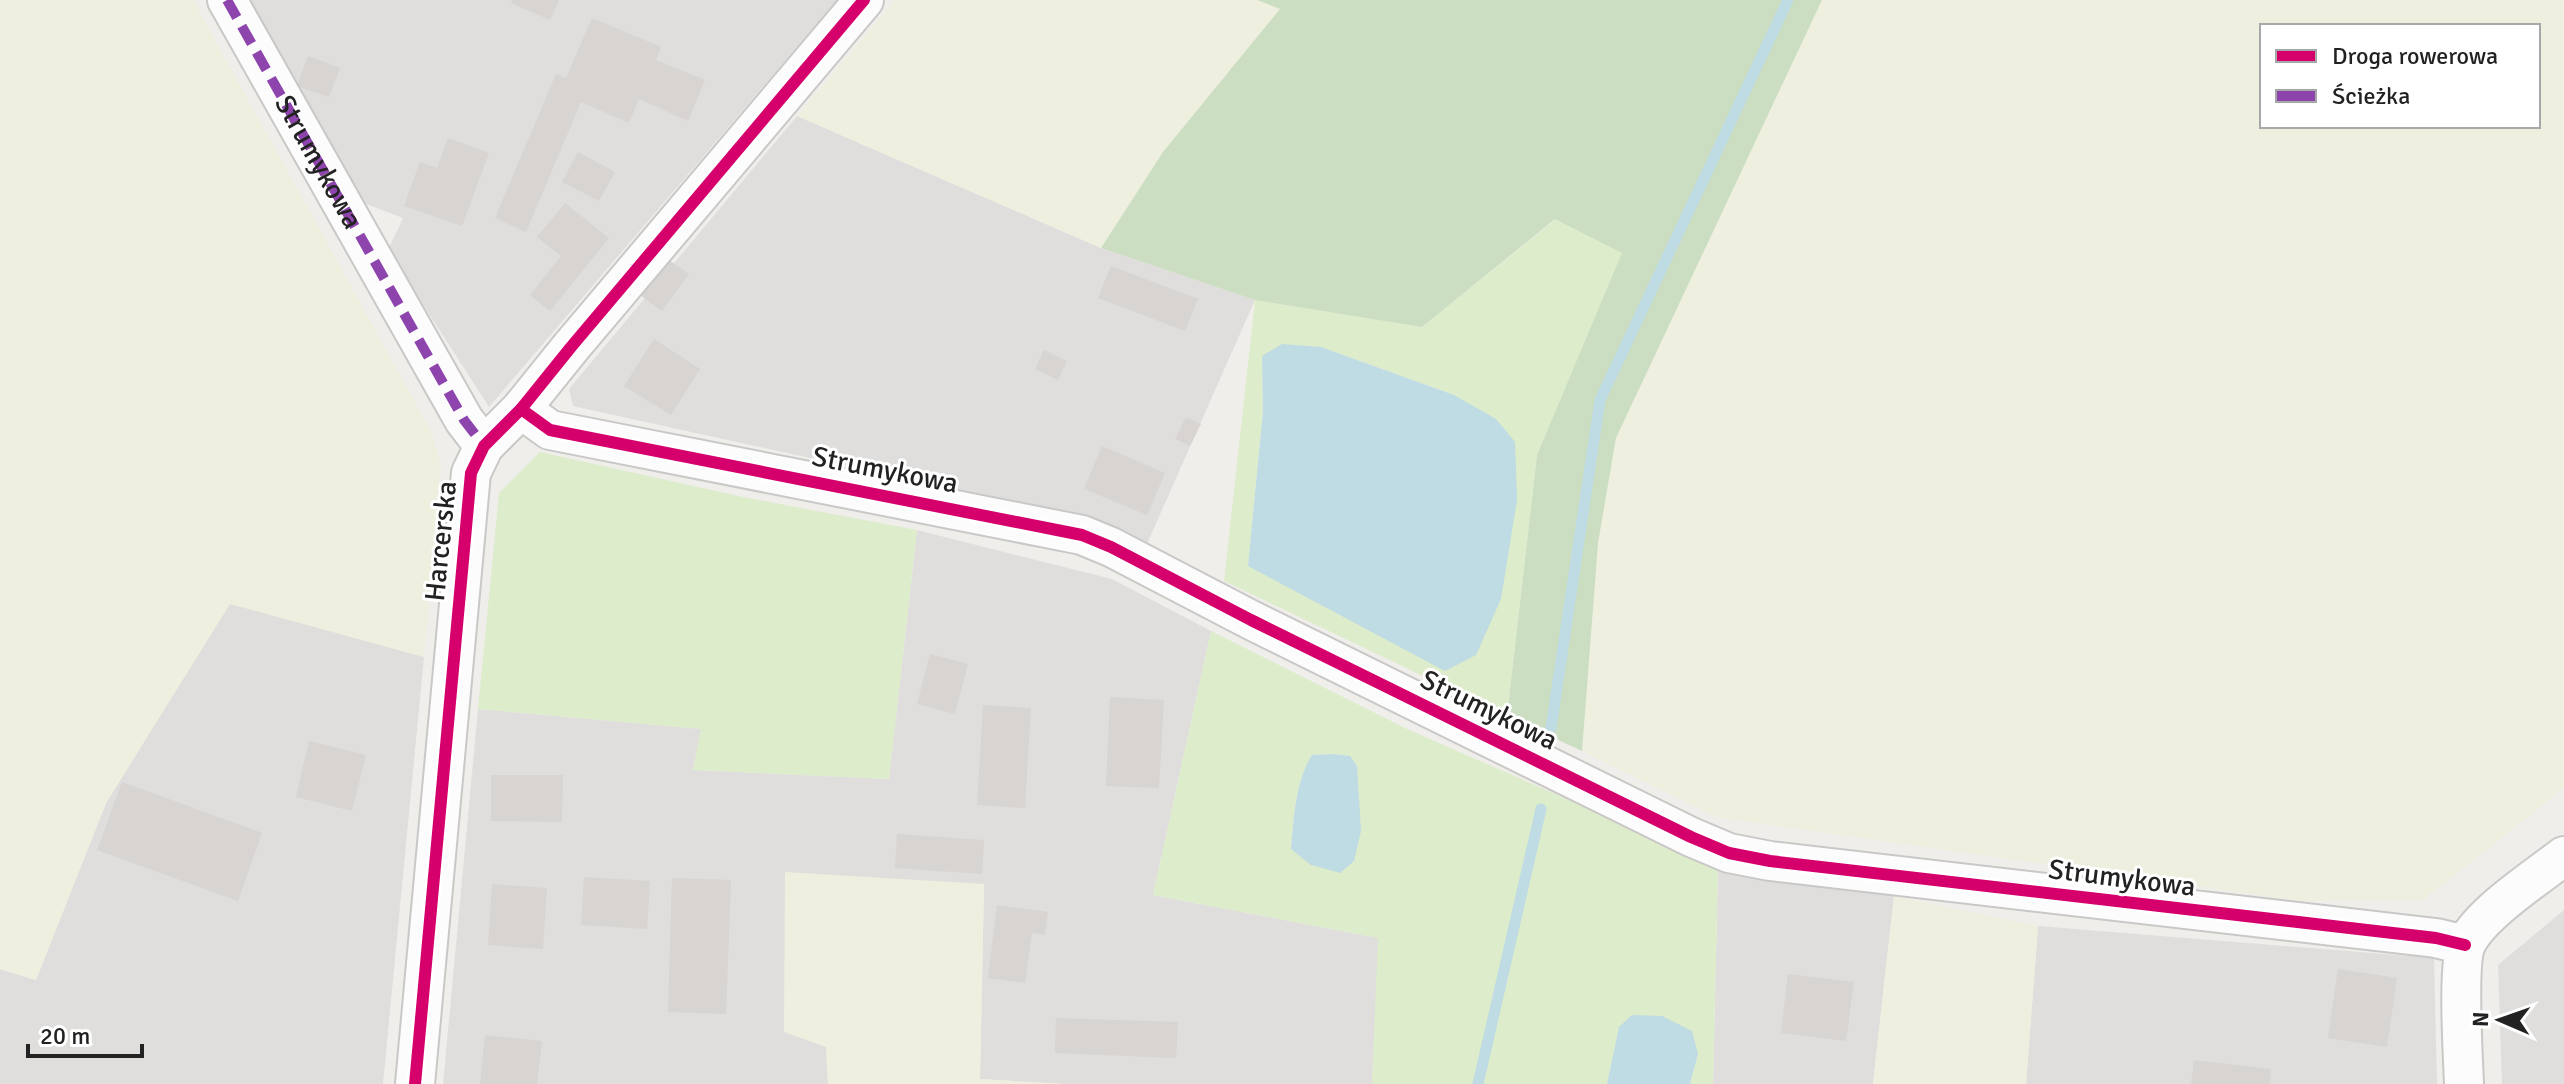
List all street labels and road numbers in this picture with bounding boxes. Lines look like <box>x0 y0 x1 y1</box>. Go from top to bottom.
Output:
street label: Strumykowa <box>267 89 370 235</box>
street label: Strumykowa <box>809 439 961 501</box>
street label: Harcerska <box>418 479 464 603</box>
street label: Strumykowa <box>1415 662 1563 758</box>
street label: Strumykowa <box>2047 852 2197 904</box>

